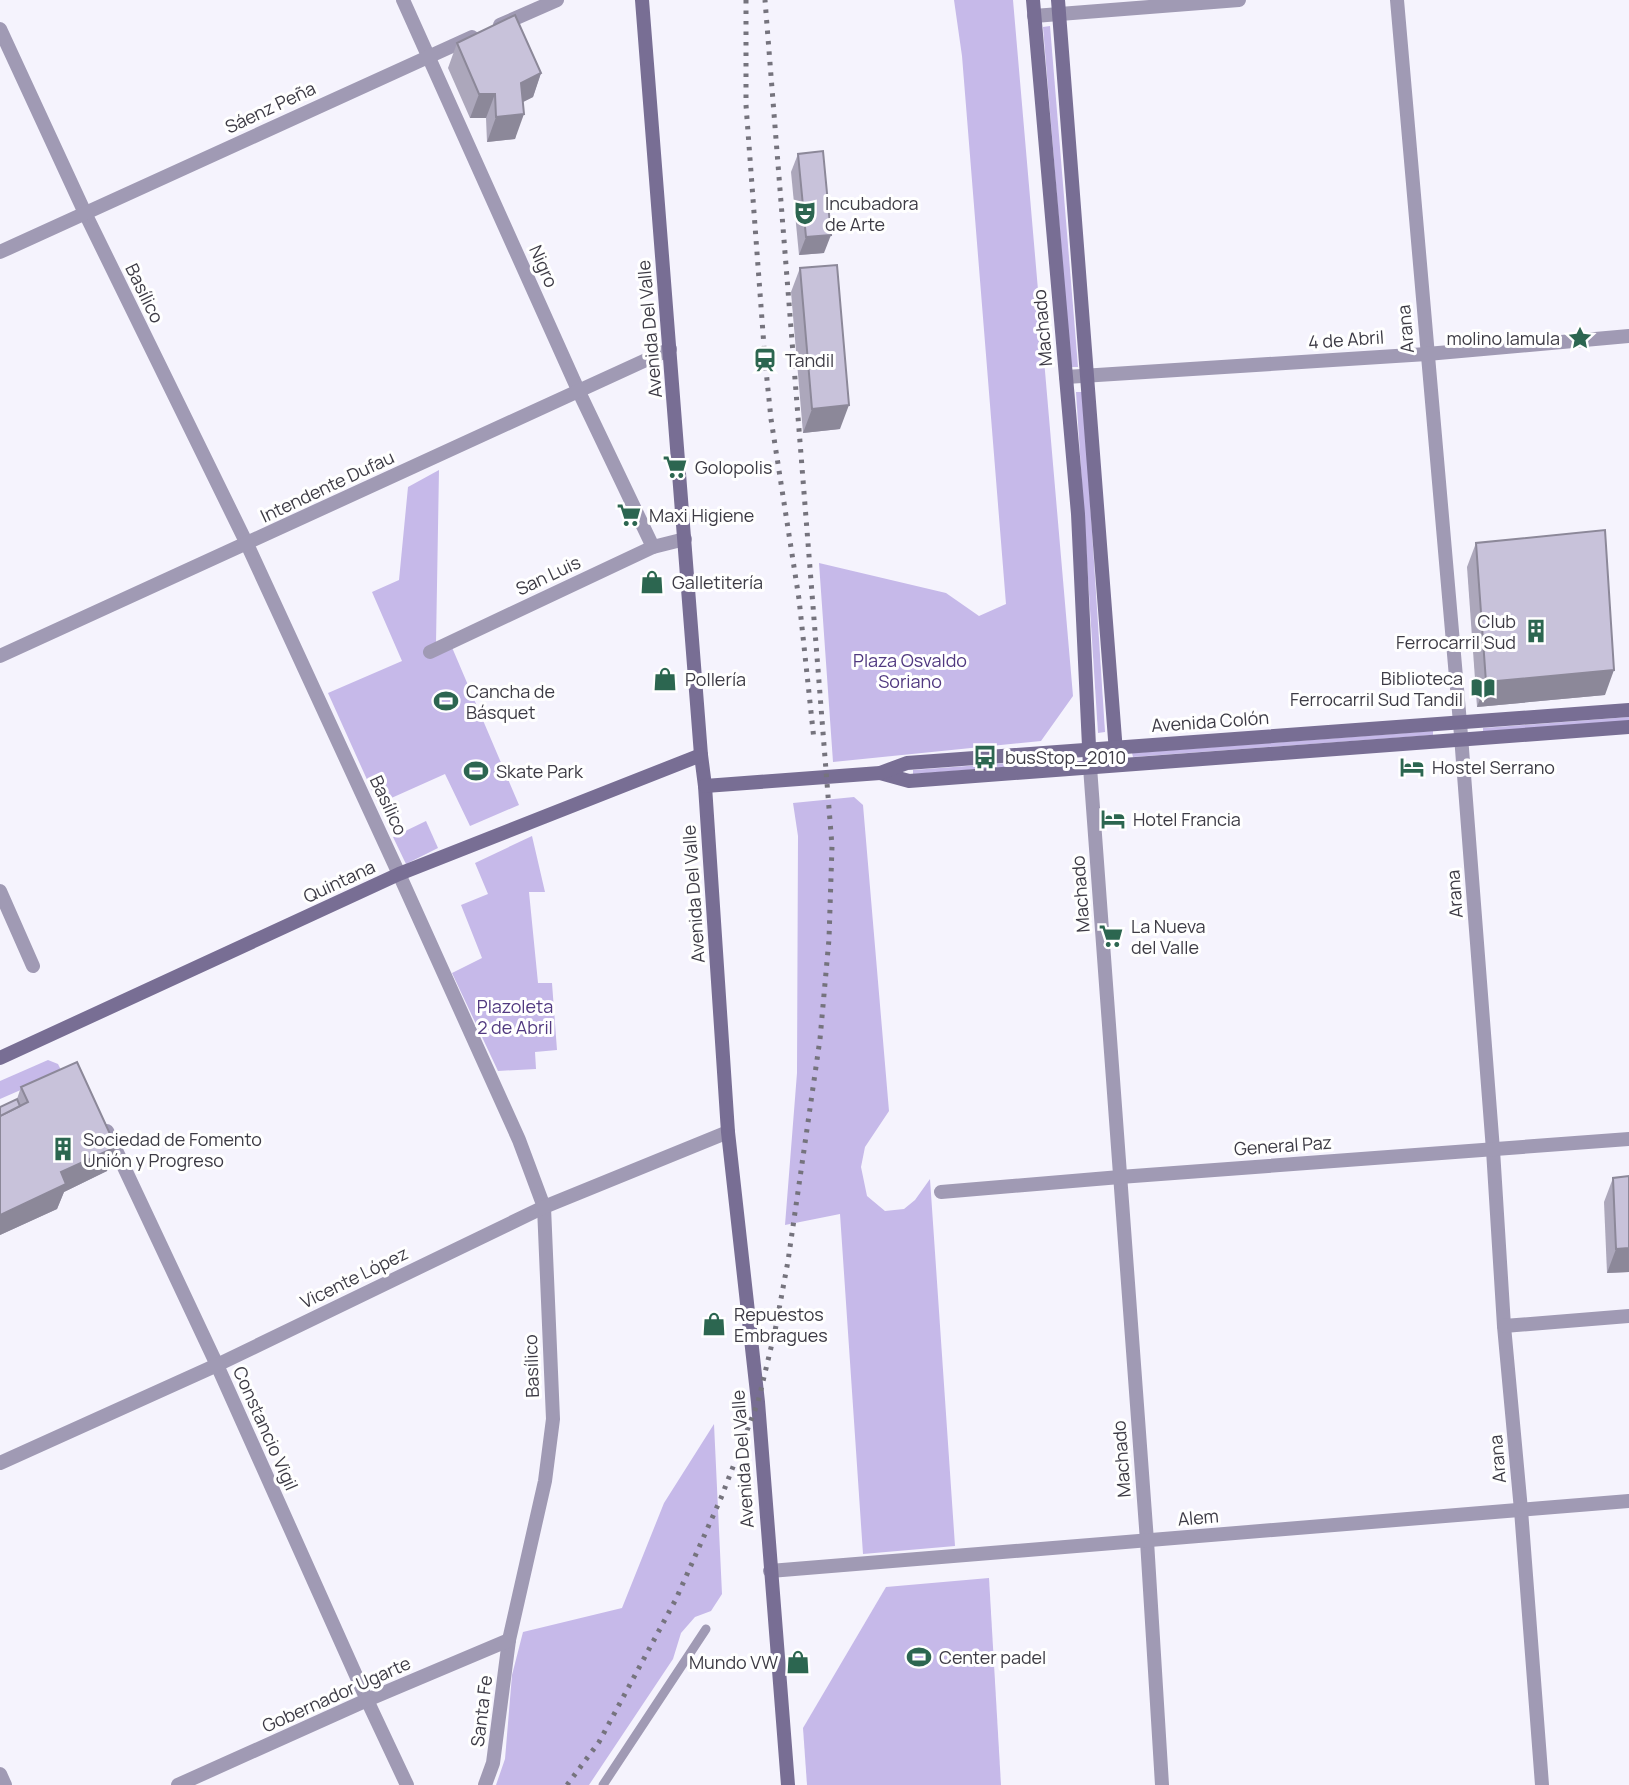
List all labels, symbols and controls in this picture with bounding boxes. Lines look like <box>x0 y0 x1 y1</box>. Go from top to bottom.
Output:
street label: Sáenz Peña <box>221 76 319 138</box>
place label: Incubadora de Arte <box>825 191 919 236</box>
theatre icon: Incubadora de Arte <box>791 199 819 227</box>
street label: Nigro <box>524 241 564 291</box>
street label: Basílico <box>120 259 170 327</box>
street label: Avenida Del Valle <box>631 259 667 399</box>
street label: Machado <box>1027 289 1057 367</box>
street label: Arana <box>1391 304 1419 354</box>
street label: 4 de Abril <box>1307 324 1385 354</box>
place icon: molino lamula <box>1566 324 1594 352</box>
place label: molino lamula <box>1447 326 1560 350</box>
station icon: Tandil <box>751 346 779 374</box>
place label: Tandil <box>785 348 834 372</box>
street label: Intendente Dufau <box>256 445 398 527</box>
supermarket icon: Golopolis <box>661 453 689 481</box>
place label: Golopolis <box>695 455 772 479</box>
supermarket icon: Maxi Higiene <box>615 501 643 529</box>
place label: Maxi Higiene <box>649 503 754 527</box>
street label: San Luis <box>512 550 584 600</box>
shop icon: Galletitería <box>638 568 666 596</box>
place label: Galletitería <box>672 570 763 594</box>
place label: Club Ferrocarril Sud <box>1396 609 1516 654</box>
building icon: Club Ferrocarril Sud <box>1522 617 1550 645</box>
park label: Plaza Osvaldo Soriano <box>853 648 967 693</box>
shop icon: Pollería <box>651 665 679 693</box>
place label: Biblioteca Ferrocarril Sud Tandil <box>1290 666 1463 711</box>
place label: Pollería <box>685 667 746 691</box>
library icon: Biblioteca Ferrocarril Sud Tandil <box>1469 674 1497 702</box>
place label: Cancha de Básquet <box>466 679 555 724</box>
sports icon: Cancha de Básquet <box>432 687 460 715</box>
street label: Avenida Colón <box>1150 705 1270 737</box>
bus stop icon: busStop_2010 <box>971 743 999 771</box>
place label: busStop_2010 <box>1005 745 1126 769</box>
hotel icon: Hostel Serrano <box>1398 753 1426 781</box>
place label: Hostel Serrano <box>1432 755 1555 779</box>
sports icon: Skate Park <box>462 757 490 785</box>
place label: Skate Park <box>496 759 584 783</box>
street label: Basílico <box>365 771 413 839</box>
hotel icon: Hotel Francia <box>1099 805 1127 833</box>
place label: Hotel Francia <box>1133 807 1241 831</box>
street label: Avenida Del Valle <box>676 824 710 964</box>
street label: Quintana <box>299 854 379 908</box>
street label: Machado <box>1065 855 1095 933</box>
street label: Arana <box>1440 869 1468 919</box>
place label: La Nueva del Valle <box>1131 914 1206 959</box>
supermarket icon: La Nueva del Valle <box>1097 922 1125 950</box>
park label: Plazoleta 2 de Abril <box>477 994 553 1039</box>
place label: Sociedad de Fomento Unión y Progreso <box>83 1127 262 1172</box>
street label: General Paz <box>1233 1130 1333 1160</box>
building icon: Sociedad de Fomento Unión y Progreso <box>49 1135 77 1163</box>
street label: Vicente López <box>296 1241 412 1313</box>
place label: Repuestos Embragues <box>734 1302 828 1347</box>
shop icon: Repuestos Embragues <box>700 1310 728 1338</box>
street label: Basílico <box>518 1334 544 1398</box>
street label: Constancio Vigil <box>228 1362 304 1494</box>
street label: Avenida Del Valle <box>725 1389 759 1529</box>
street label: Machado <box>1106 1420 1136 1498</box>
street label: Arana <box>1483 1434 1511 1484</box>
street label: Alem <box>1176 1503 1220 1531</box>
sports icon: Center padel <box>905 1643 933 1671</box>
place label: Center padel <box>939 1645 1046 1669</box>
shop icon: Mundo VW <box>784 1648 812 1676</box>
street label: Gobernador Ugarte <box>258 1650 414 1738</box>
place label: Mundo VW <box>689 1650 778 1674</box>
street label: Santa Fe <box>465 1674 497 1748</box>

